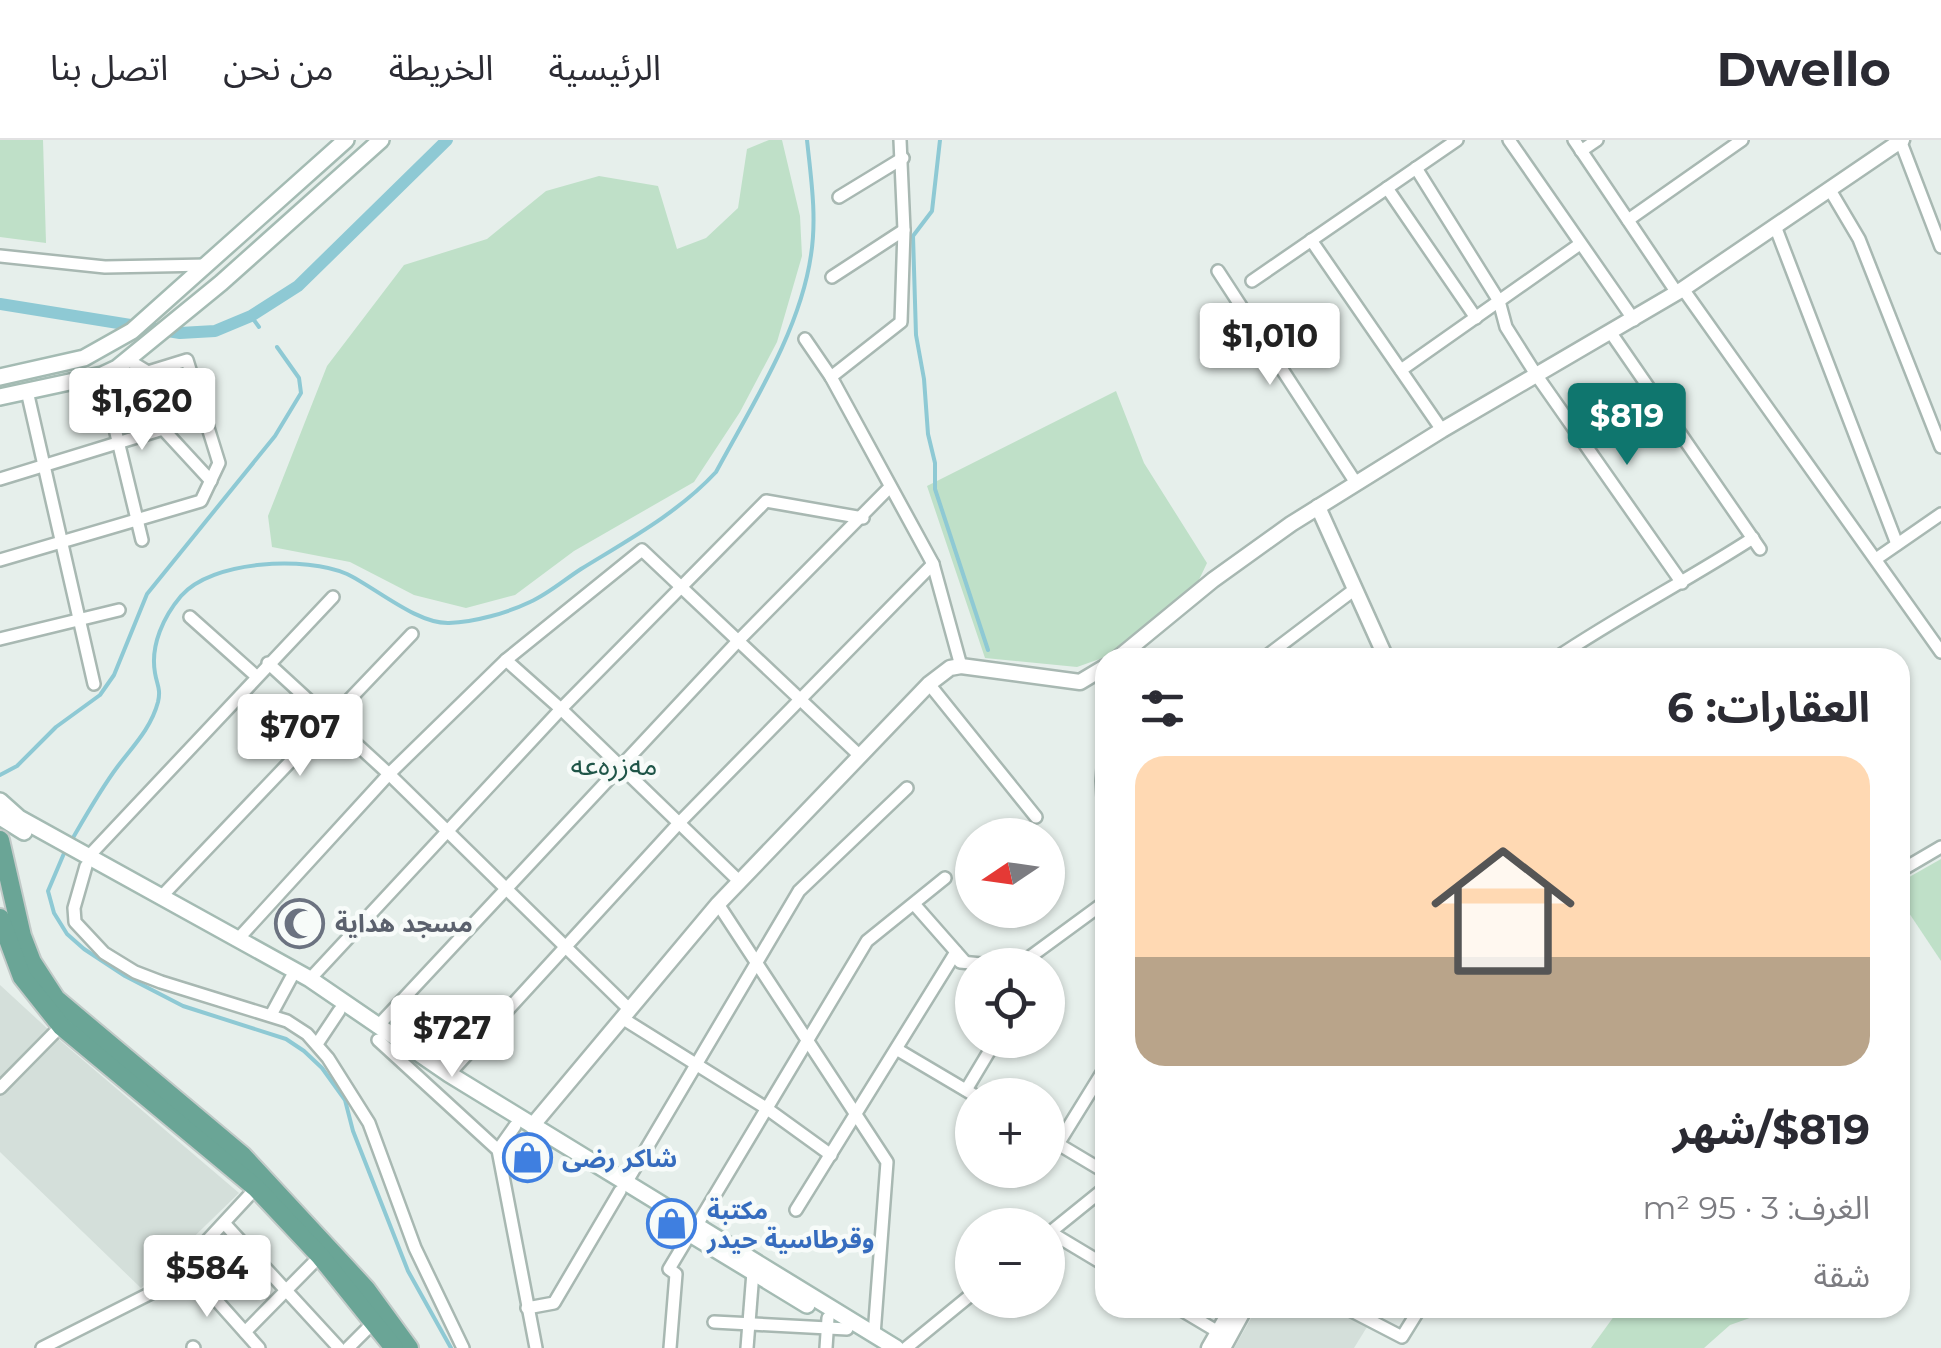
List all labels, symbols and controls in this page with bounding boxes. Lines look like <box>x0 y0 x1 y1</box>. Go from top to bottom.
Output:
text: Dwello <box>1716 40 1891 98</box>
text: اتصل بنا <box>50 46 168 89</box>
text: من نحن <box>223 46 334 89</box>
text: الخريطة <box>389 46 494 89</box>
text: الرئيسية <box>549 46 661 89</box>
pin: $1,010 <box>1189 303 1351 388</box>
text: $1,010 <box>1222 316 1318 355</box>
pin: $1,620 <box>61 368 223 453</box>
text: $1,620 <box>91 381 193 420</box>
pin: $819 <box>1568 383 1686 468</box>
text: $819 <box>1590 396 1664 435</box>
icon: filters <box>1135 681 1190 736</box>
text: العقارات: 6 <box>1667 681 1870 733</box>
pin: $707 <box>241 694 359 779</box>
text: $707 <box>260 707 340 746</box>
district label: مەزرەعە <box>571 748 657 782</box>
north arrow <box>955 818 1065 928</box>
map controls <box>955 818 1065 1318</box>
icon: home <box>1413 821 1593 1001</box>
mosque icon: مسجد هداية <box>274 897 326 949</box>
place label: مسجد هداية <box>335 908 473 938</box>
button: locate <box>955 948 1065 1058</box>
pin: $727 <box>393 995 511 1080</box>
text: $727 <box>413 1008 491 1047</box>
button: + <box>955 1078 1065 1188</box>
text: $819/شهر <box>1673 1103 1870 1155</box>
shop icon: شاكر رضى <box>501 1132 553 1184</box>
place label: شاكر رضى <box>562 1143 677 1173</box>
text: الغرف: 3 · 95 m² <box>1642 1188 1870 1227</box>
place label: مكتبة وقرطاسية حيدر <box>706 1195 874 1254</box>
shop icon: مكتبة وقرطاسية حيدر <box>646 1198 698 1250</box>
button: − <box>955 1208 1065 1318</box>
pin: $584 <box>148 1235 266 1320</box>
text: $584 <box>166 1248 248 1287</box>
text: شقة <box>1814 1256 1870 1295</box>

